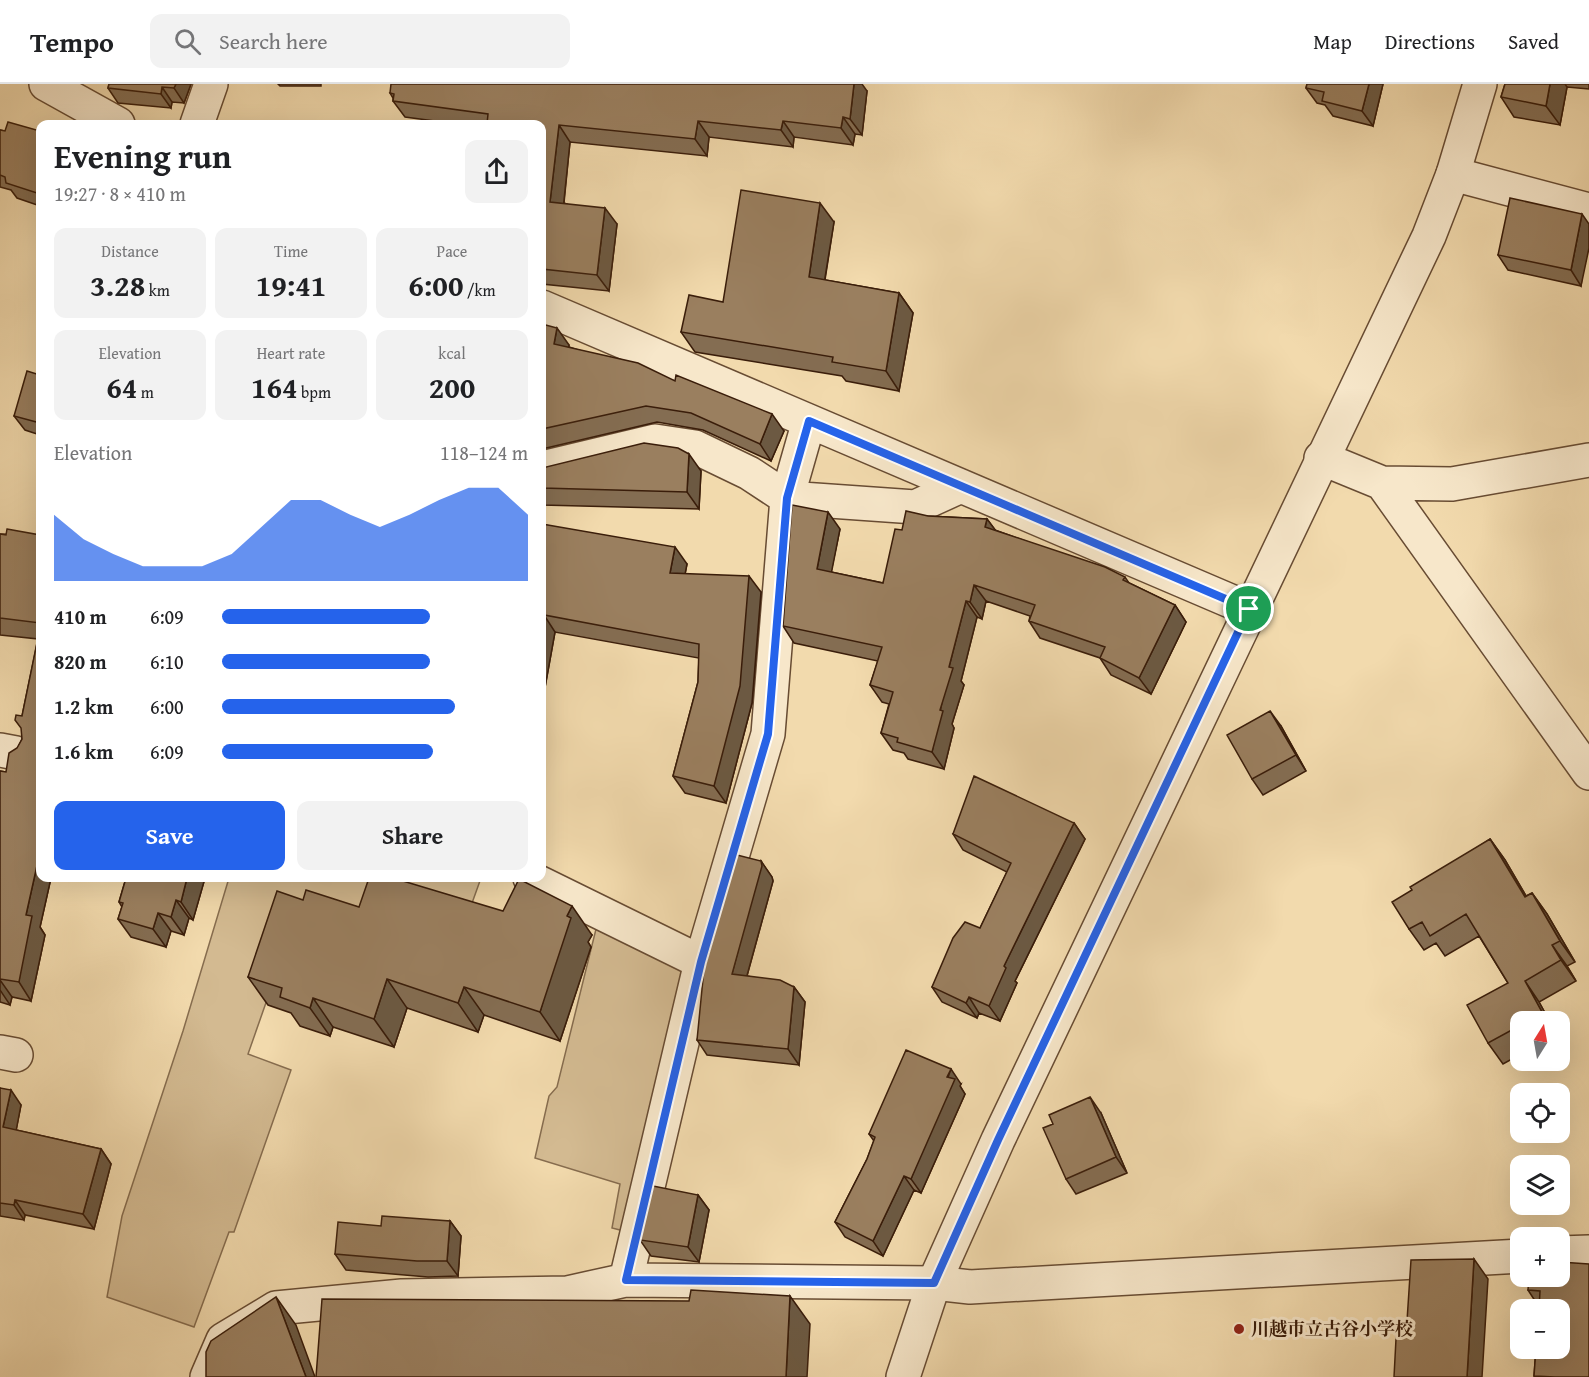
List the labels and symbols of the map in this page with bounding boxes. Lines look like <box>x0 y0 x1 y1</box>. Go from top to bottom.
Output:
pin <box>1223 583 1274 634</box>
north arrow <box>1510 1011 1570 1071</box>
place label: 川越市立古谷小学校 <box>1251 1315 1413 1342</box>
marker: 川越市立古谷小学校 <box>1232 1322 1246 1336</box>

